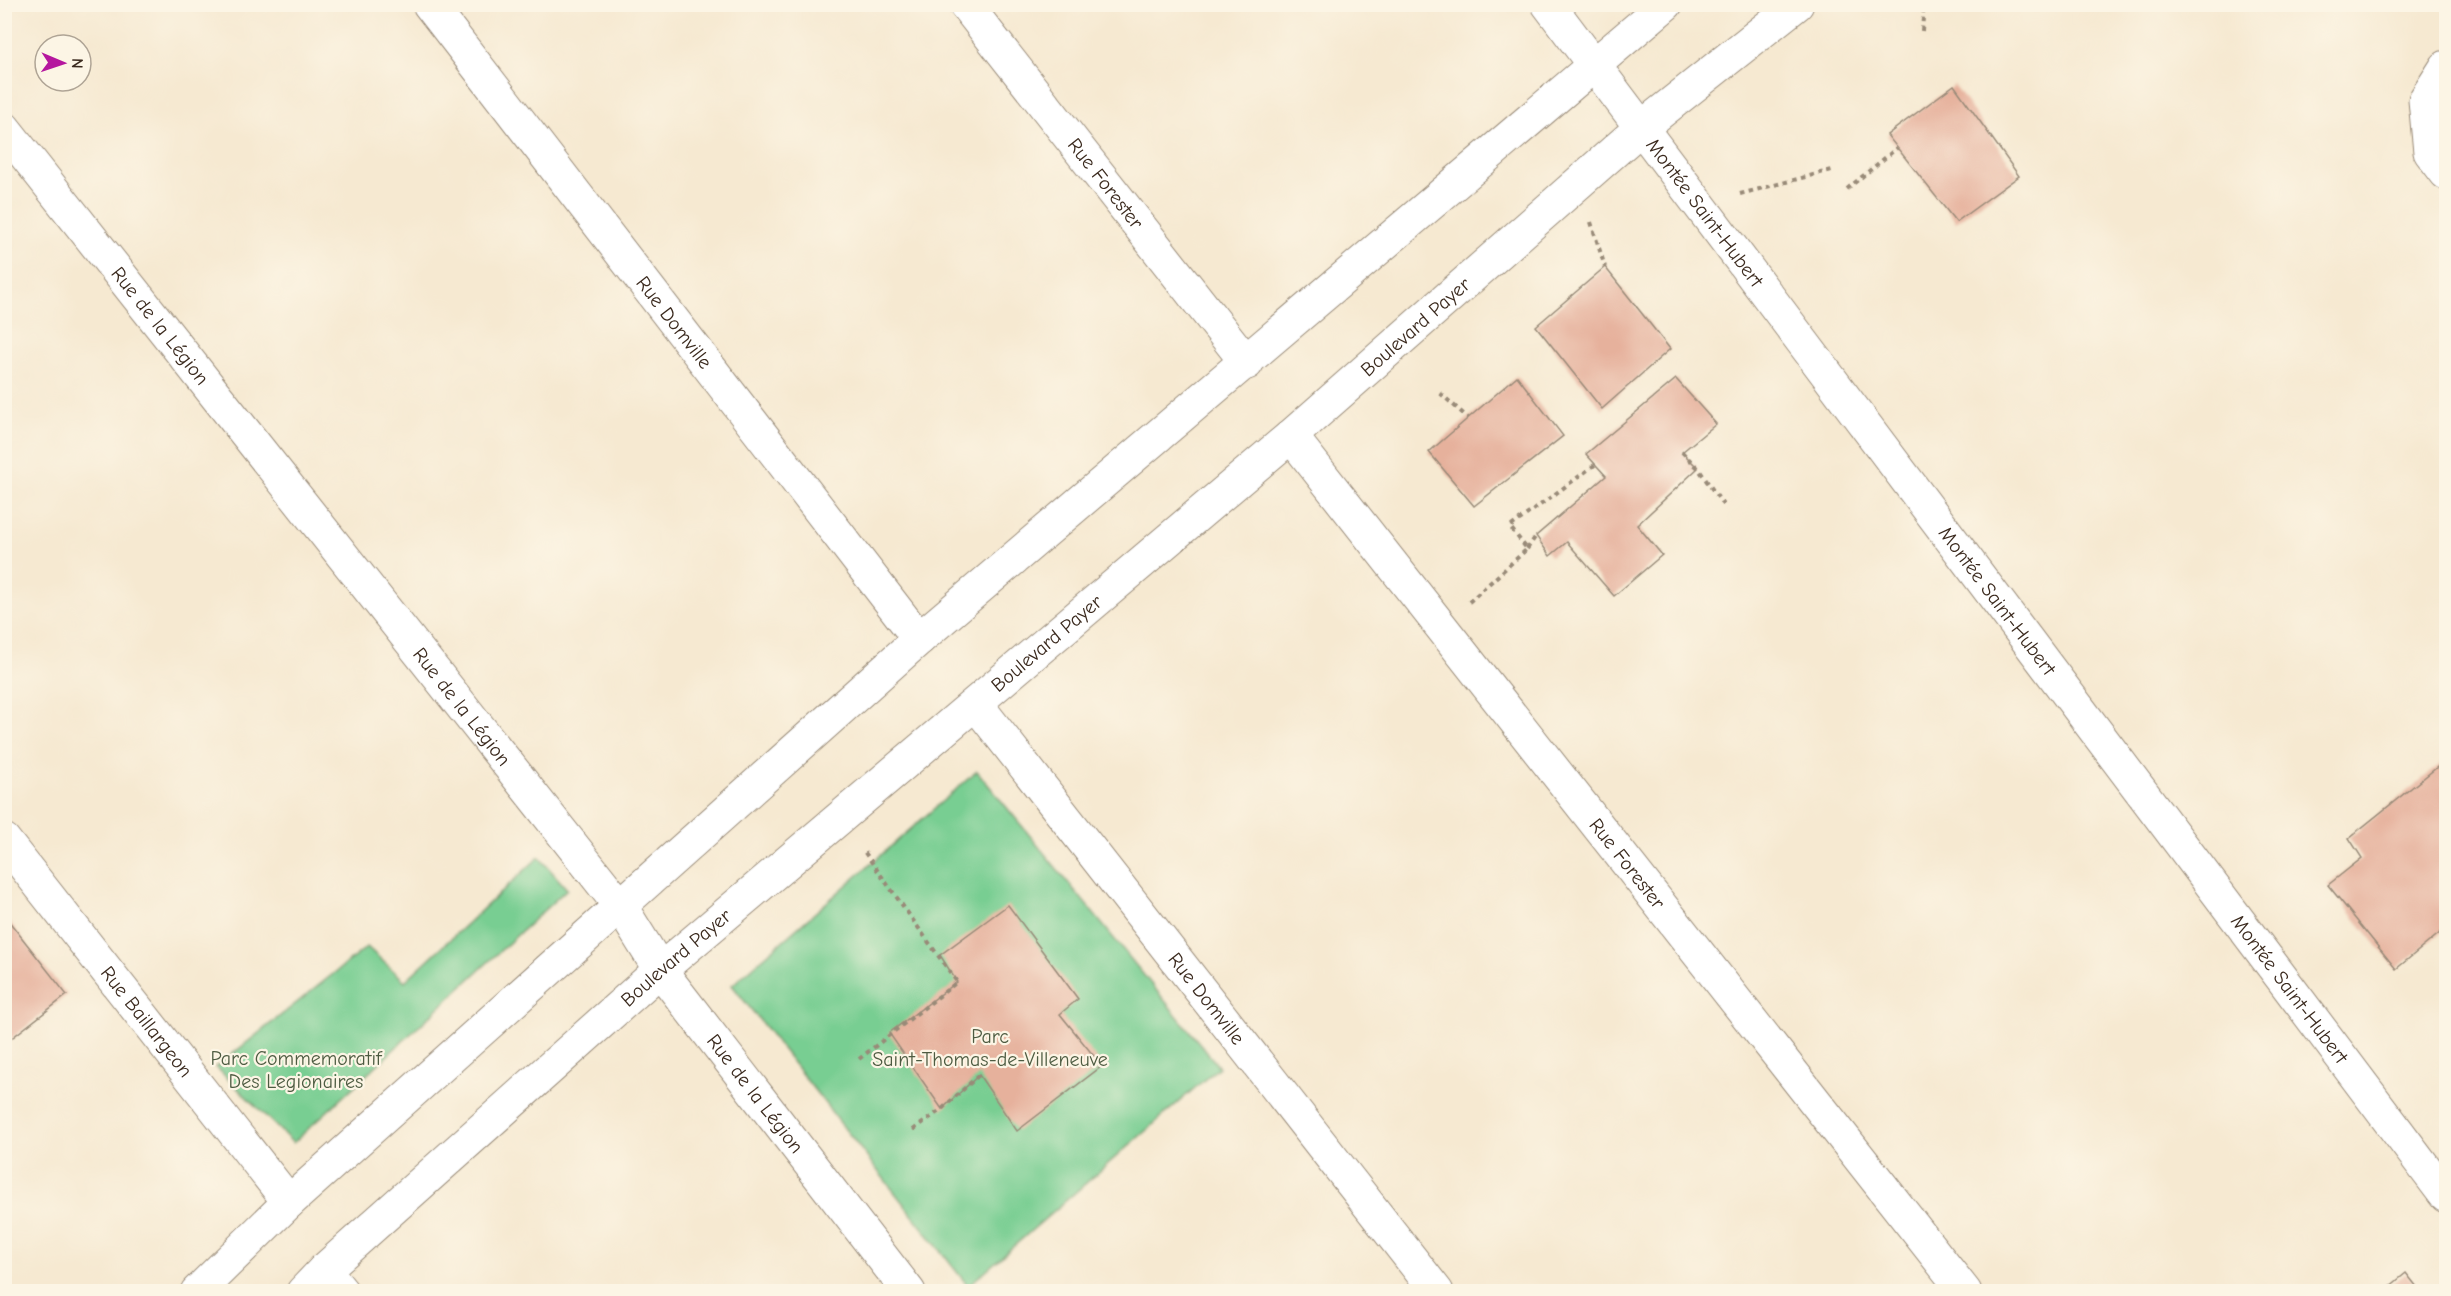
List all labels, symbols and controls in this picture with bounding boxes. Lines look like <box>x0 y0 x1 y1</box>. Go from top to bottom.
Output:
north arrow <box>33 33 93 93</box>
text: N <box>68 58 86 69</box>
street label: Rue Forester <box>1063 133 1149 233</box>
street label: Montée Saint-Hubert <box>1642 134 1769 292</box>
street label: Rue de la Légion <box>107 262 214 389</box>
street label: Rue Domville <box>632 272 717 373</box>
street label: Boulevard Payer <box>1356 272 1475 381</box>
street label: Montée Saint-Hubert <box>1934 522 2062 681</box>
street label: Boulevard Payer <box>986 590 1106 696</box>
street label: Rue de la Légion <box>408 643 516 770</box>
street label: Rue Forester <box>1585 814 1670 913</box>
street label: Boulevard Payer <box>616 904 735 1011</box>
street label: Montée Saint-Hubert <box>2227 910 2354 1069</box>
street label: Rue Domville <box>1164 948 1250 1049</box>
street label: Rue Baillargeon <box>96 961 198 1082</box>
park label: Parc Saint-Thomas-de-Villeneuve <box>872 1025 1108 1071</box>
street label: Rue de la Légion <box>702 1029 809 1158</box>
park label: Parc Commemoratif Des Legionaires <box>210 1047 383 1093</box>

